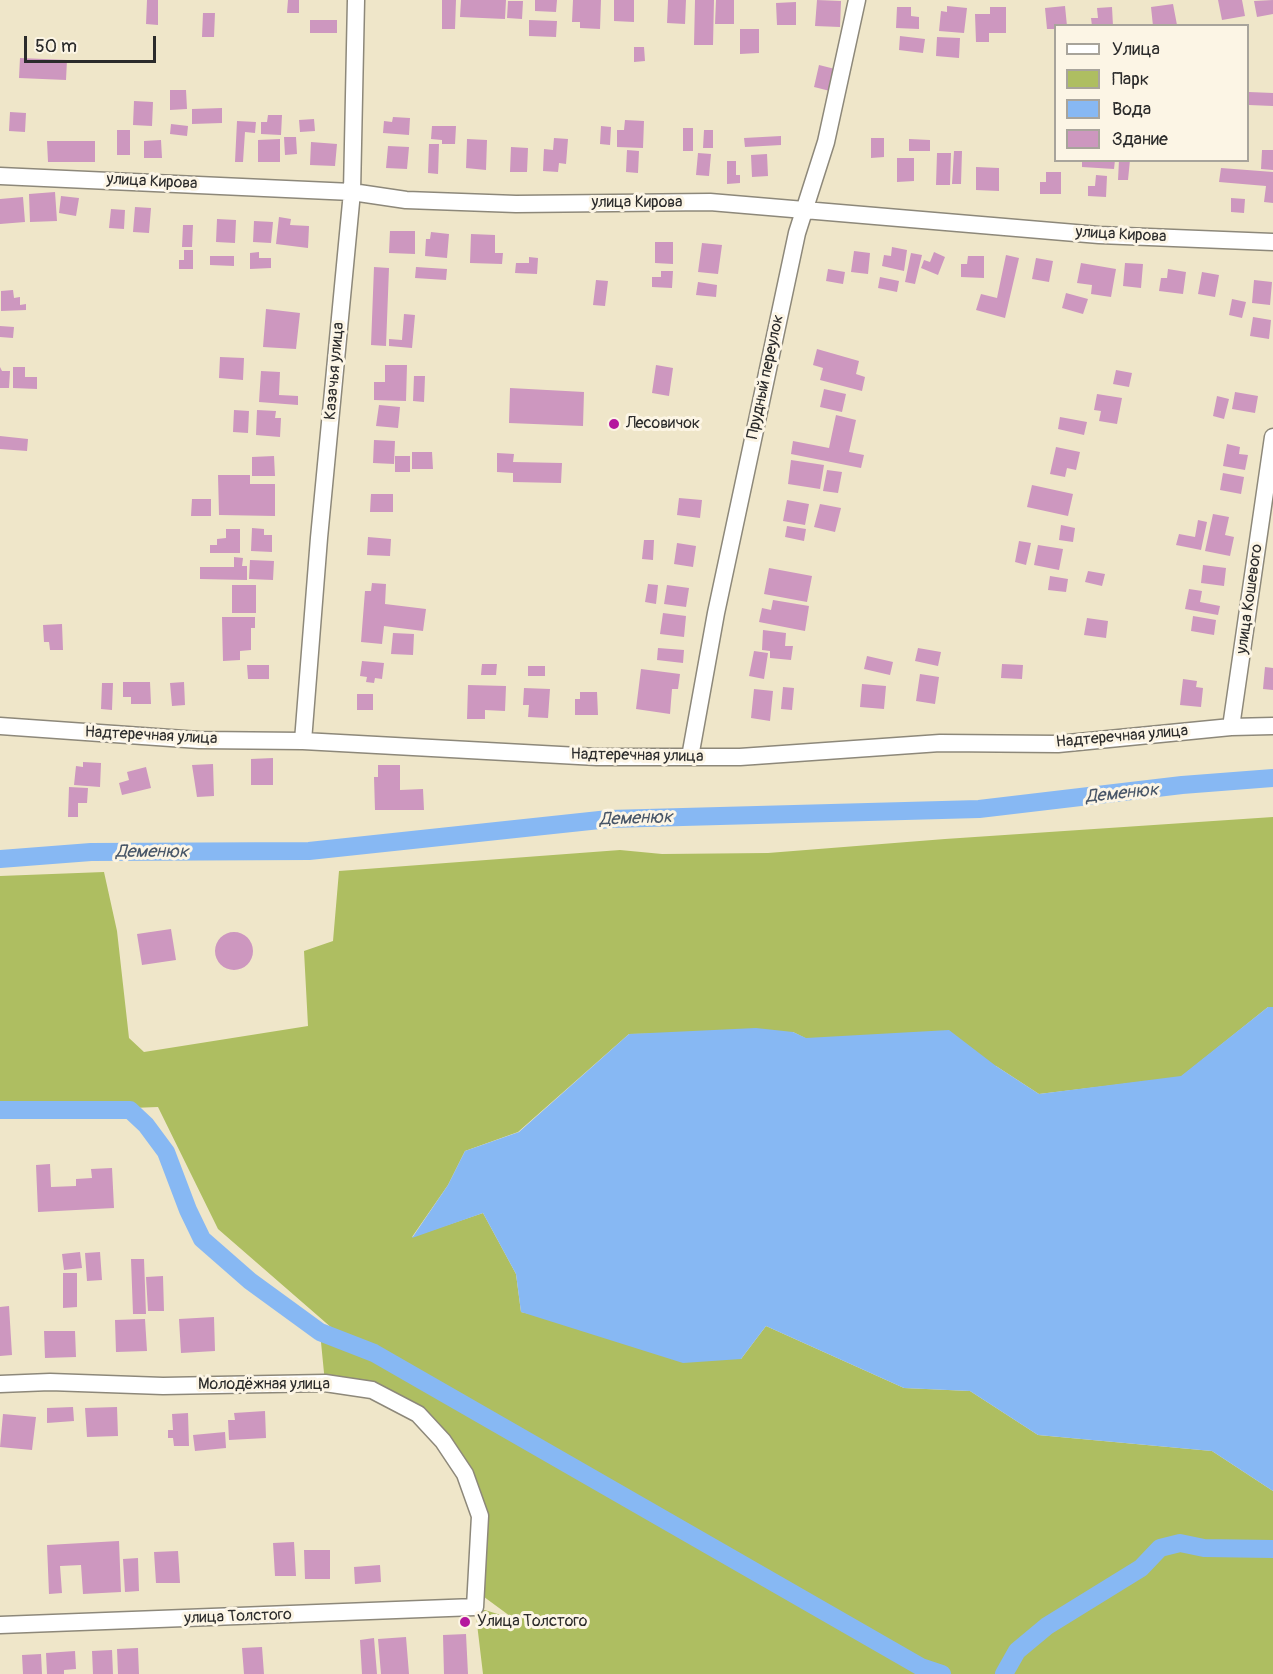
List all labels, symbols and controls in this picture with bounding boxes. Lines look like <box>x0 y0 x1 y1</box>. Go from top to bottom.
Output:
scale bar <box>27 24 159 62</box>
legend <box>1054 24 1249 162</box>
text: 50 m <box>35 35 77 58</box>
text: Улица <box>1112 38 1160 61</box>
text: Парк <box>1112 68 1149 91</box>
text: Вода <box>1112 98 1151 121</box>
text: Здание <box>1112 128 1168 151</box>
street label: улица Кирова <box>106 170 198 194</box>
street label: улица Кирова <box>591 193 683 213</box>
street label: улица Кирова <box>1075 223 1167 247</box>
street label: Прудный переулок <box>743 313 789 441</box>
street label: Казачья улица <box>321 321 349 421</box>
place label: Лесовичок <box>626 414 700 434</box>
marker: Лесовичок <box>607 417 621 431</box>
street label: улица Кошевого <box>1233 543 1267 655</box>
street label: Надтеречная улица <box>1055 722 1189 752</box>
street label: Надтеречная улица <box>84 723 218 749</box>
street label: Надтеречная улица <box>570 745 704 767</box>
water label: Деменюк <box>1085 779 1159 809</box>
water label: Деменюк <box>599 807 673 831</box>
water label: Деменюк <box>116 841 188 863</box>
street label: Молодёжная улица <box>198 1375 330 1395</box>
street label: улица Толстого <box>184 1606 292 1628</box>
place label: Улица Толстого <box>477 1612 587 1632</box>
marker: Улица Толстого <box>458 1615 472 1629</box>

